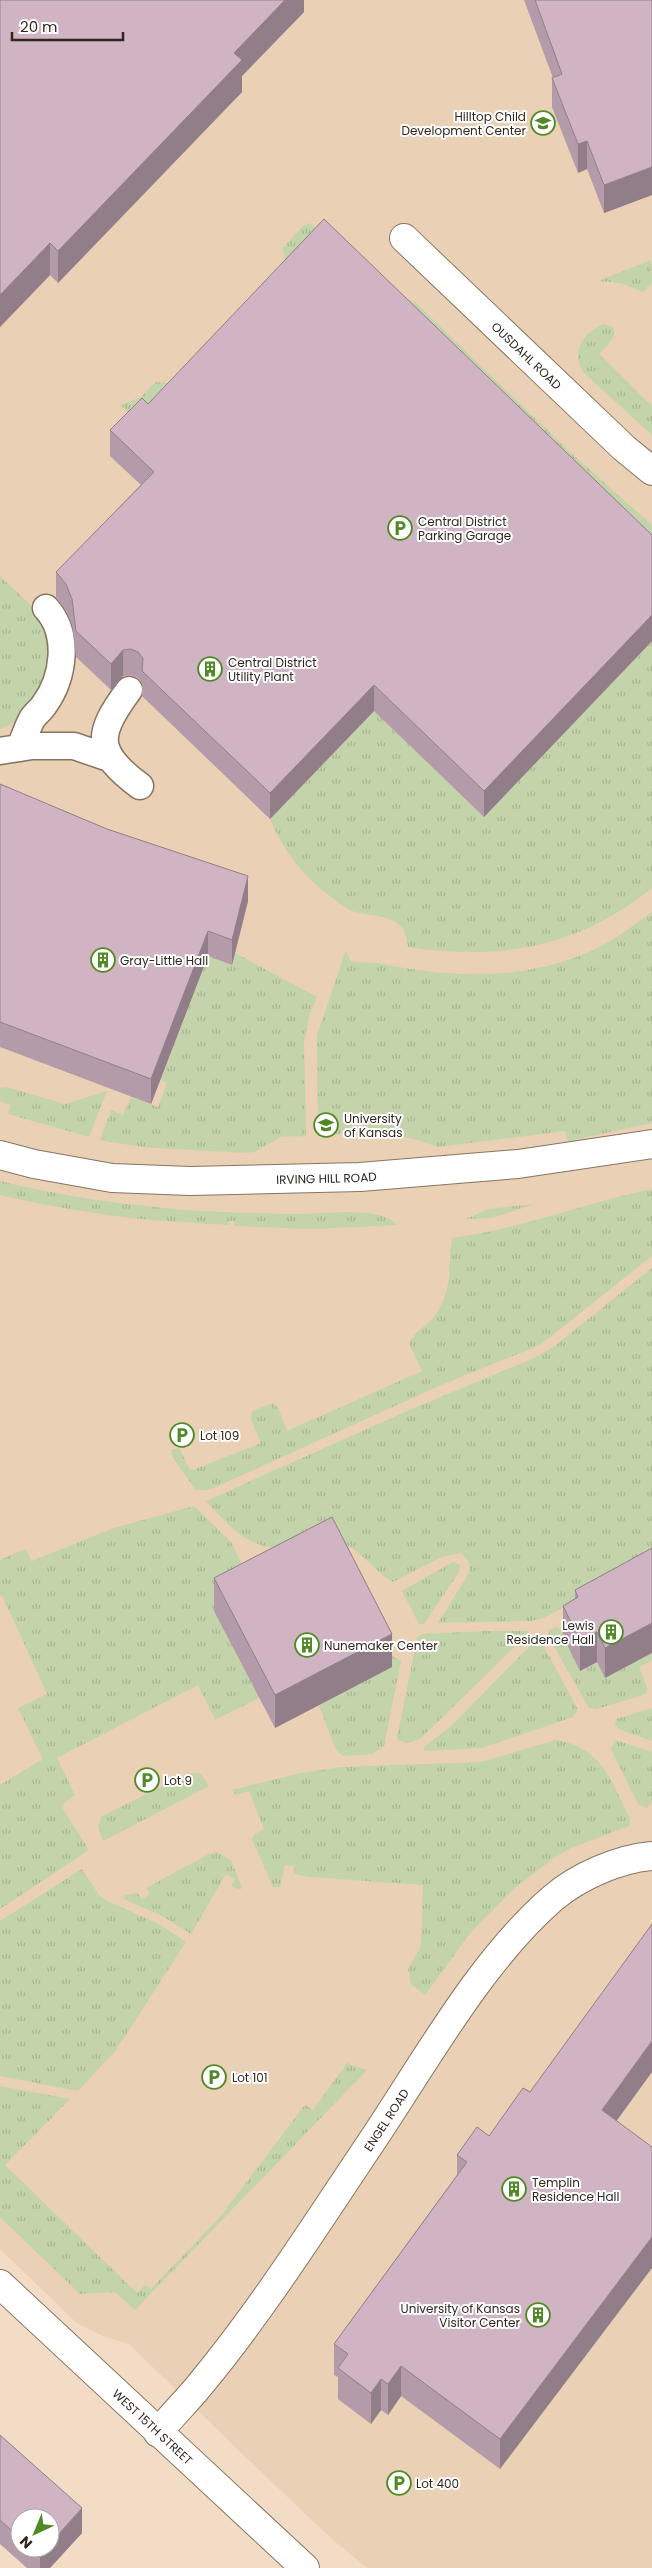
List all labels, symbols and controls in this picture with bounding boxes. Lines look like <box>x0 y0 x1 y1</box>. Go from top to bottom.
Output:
scale bar <box>12 10 124 42</box>
text: 20 m <box>20 16 58 37</box>
place label: Hilltop Child Development Center <box>401 108 527 139</box>
school or university icon: Hilltop Child Development Center <box>530 110 556 136</box>
street label: OUSDAHL ROAD <box>488 318 566 393</box>
place label: Central District Parking Garage <box>418 513 511 544</box>
parking icon: Central District Parking Garage <box>387 515 413 541</box>
place label: Central District Utility Plant <box>228 654 317 685</box>
building icon: Central District Utility Plant <box>197 656 223 682</box>
building icon: Gray-Little Hall <box>90 947 116 973</box>
place label: Gray-Little Hall <box>120 952 208 969</box>
place label: University of Kansas <box>344 1110 402 1141</box>
school or university icon: University of Kansas <box>313 1112 339 1138</box>
street label: IRVING HILL ROAD <box>276 1167 377 1187</box>
parking icon: Lot 109 <box>169 1422 195 1448</box>
place label: Lot 109 <box>200 1427 239 1444</box>
place label: Lewis Residence Hall <box>507 1617 594 1648</box>
building icon: Lewis Residence Hall <box>598 1619 624 1645</box>
building icon: Nunemaker Center <box>294 1632 320 1658</box>
place label: Nunemaker Center <box>324 1637 438 1654</box>
parking icon: Lot 9 <box>134 1767 160 1793</box>
place label: Lot 9 <box>164 1772 192 1789</box>
parking icon: Lot 101 <box>201 2064 227 2090</box>
place label: Lot 101 <box>232 2069 268 2086</box>
street label: ENGEL ROAD <box>359 2085 413 2154</box>
place label: Templin Residence Hall <box>532 2174 619 2205</box>
building icon: Templin Residence Hall <box>501 2176 527 2202</box>
place label: University of Kansas Visitor Center <box>401 2300 521 2331</box>
building icon: University of Kansas Visitor Center <box>525 2302 551 2328</box>
street label: WEST 15TH STREET <box>109 2385 197 2468</box>
parking icon: Lot 400 <box>386 2470 412 2496</box>
place label: Lot 400 <box>416 2475 459 2492</box>
north arrow <box>10 2508 60 2558</box>
text: N <box>15 2532 37 2553</box>

